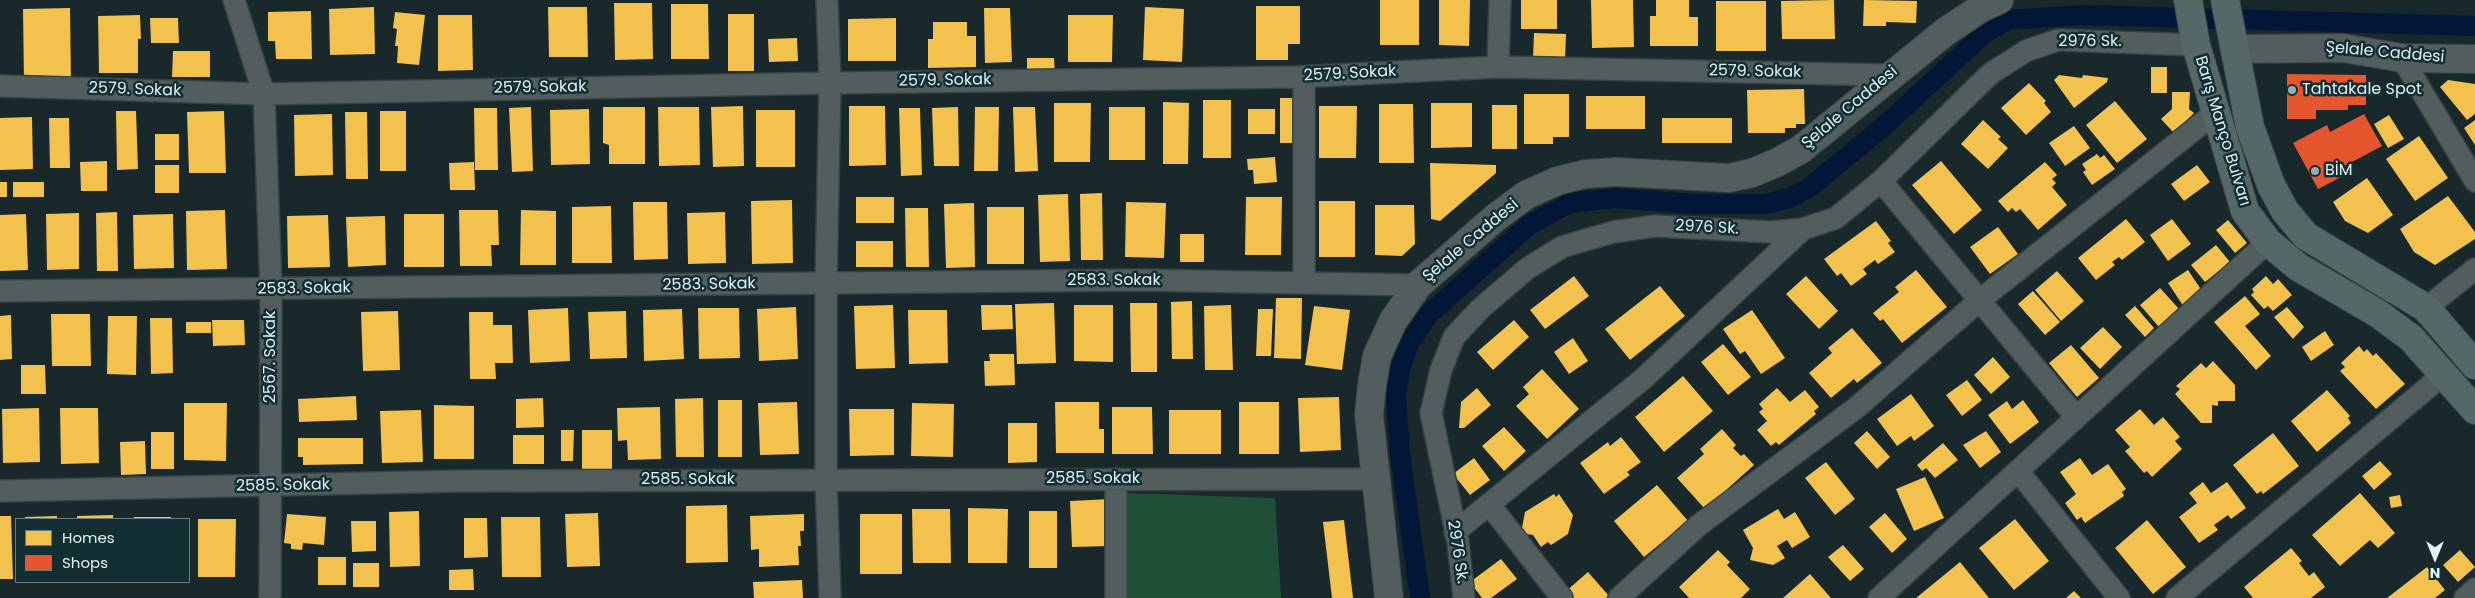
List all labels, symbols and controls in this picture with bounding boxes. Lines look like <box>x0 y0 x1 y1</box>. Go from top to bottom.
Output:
street label: 2976 Sk. <box>2058 32 2122 52</box>
street label: Şelale Caddesi <box>2325 38 2445 68</box>
street label: Barış Manço Bulvarı <box>2190 54 2254 208</box>
street label: 2579. Sokak <box>1303 62 1397 86</box>
street label: 2579. Sokak <box>1709 62 1801 82</box>
street label: Şelale Caddesi <box>1798 62 1902 154</box>
street label: 2579. Sokak <box>899 71 991 91</box>
street label: 2579. Sokak <box>494 78 586 98</box>
street label: 2579. Sokak <box>88 79 182 101</box>
place label: Tahtakale Spot <box>2302 80 2422 100</box>
marker: Tahtakale Spot <box>2286 84 2298 96</box>
place label: BİM <box>2325 161 2353 181</box>
marker: BİM <box>2309 165 2321 177</box>
street label: Şelale Caddesi <box>1419 195 1523 287</box>
street label: 2976 Sk. <box>1675 217 1739 239</box>
street label: 2583. Sokak <box>1067 271 1161 291</box>
street label: 2583. Sokak <box>662 275 756 295</box>
street label: 2583. Sokak <box>257 279 351 299</box>
street label: 2567. Sokak <box>261 311 281 403</box>
street label: 2585. Sokak <box>1046 469 1140 489</box>
street label: 2585. Sokak <box>641 470 735 490</box>
street label: 2585. Sokak <box>236 476 330 496</box>
legend <box>15 518 190 583</box>
street label: 2976 Sk. <box>1443 519 1471 585</box>
text: Homes <box>62 527 115 548</box>
north arrow <box>2410 533 2460 583</box>
text: Shops <box>62 552 108 573</box>
text: N <box>2430 563 2440 583</box>

